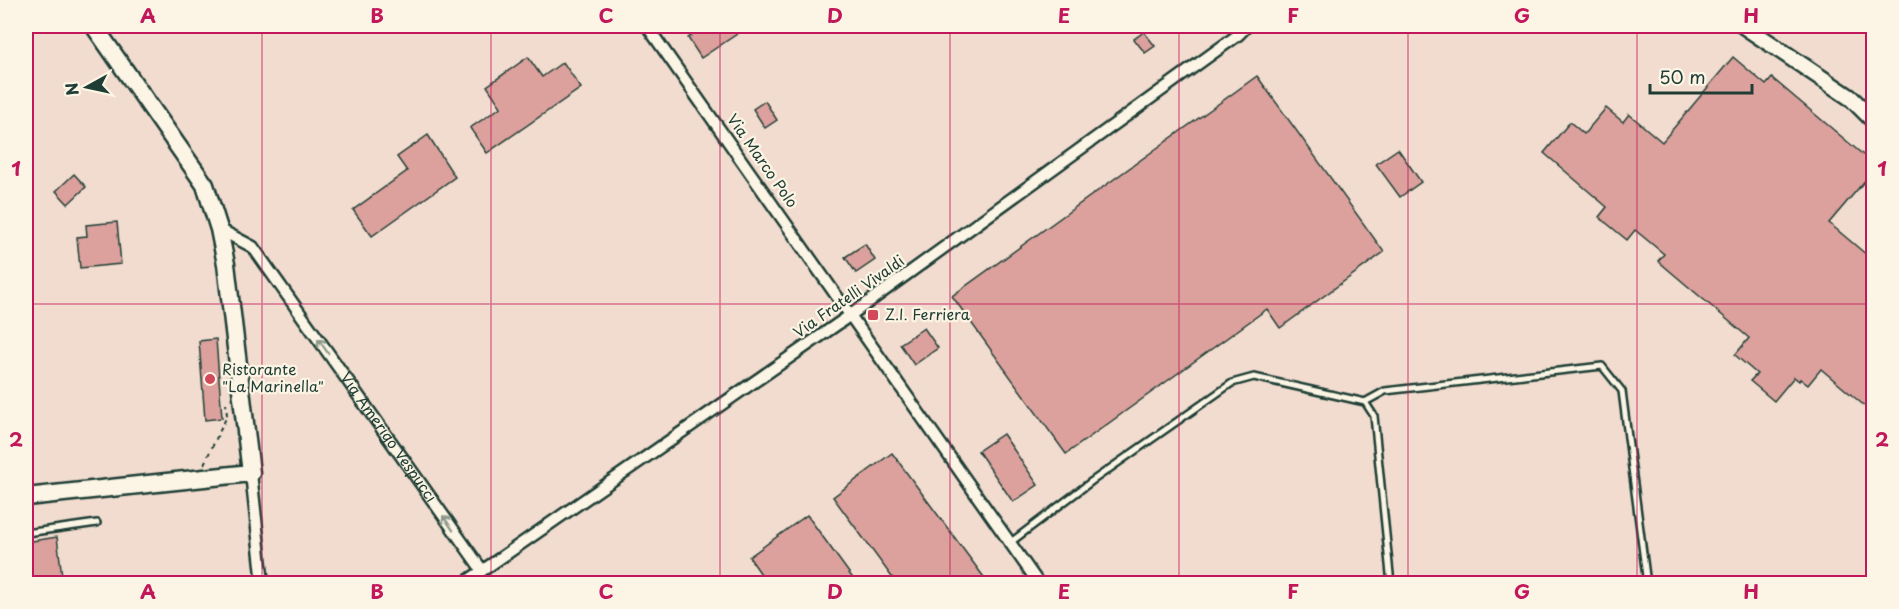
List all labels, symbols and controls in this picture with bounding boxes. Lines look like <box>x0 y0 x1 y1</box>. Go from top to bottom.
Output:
text: A <box>140 0 156 30</box>
text: B <box>370 0 384 30</box>
text: C <box>598 0 614 30</box>
text: D <box>827 0 843 30</box>
text: E <box>1058 0 1070 30</box>
text: F <box>1287 0 1299 30</box>
text: G <box>1514 0 1530 30</box>
text: H <box>1743 0 1759 30</box>
north arrow <box>57 57 117 117</box>
scale bar <box>1650 57 1752 95</box>
text: 50 m <box>1659 63 1706 90</box>
text: N <box>58 81 84 97</box>
street label: Via Marco Polo <box>722 108 804 212</box>
text: 1 <box>11 153 21 183</box>
text: 1 <box>1877 153 1887 183</box>
street label: Via Fratelli Vivaldi <box>788 249 908 343</box>
place label: Z.I. Ferriera <box>885 302 971 325</box>
marker: Z.I. Ferriera <box>866 308 880 322</box>
one-way arrow <box>317 339 329 355</box>
place label: Ristorante "La Marinella" <box>222 357 324 397</box>
street label: Via Amerigo Vespucci <box>335 367 443 506</box>
marker: Ristorante "La Marinella" <box>203 372 217 386</box>
text: 2 <box>9 424 23 454</box>
text: 2 <box>1875 424 1889 454</box>
one-way arrow <box>442 515 454 531</box>
text: A <box>140 576 156 606</box>
text: B <box>370 576 384 606</box>
text: C <box>598 576 614 606</box>
text: D <box>827 576 843 606</box>
text: E <box>1058 576 1070 606</box>
text: F <box>1287 576 1299 606</box>
text: G <box>1514 576 1530 606</box>
text: H <box>1743 576 1759 606</box>

